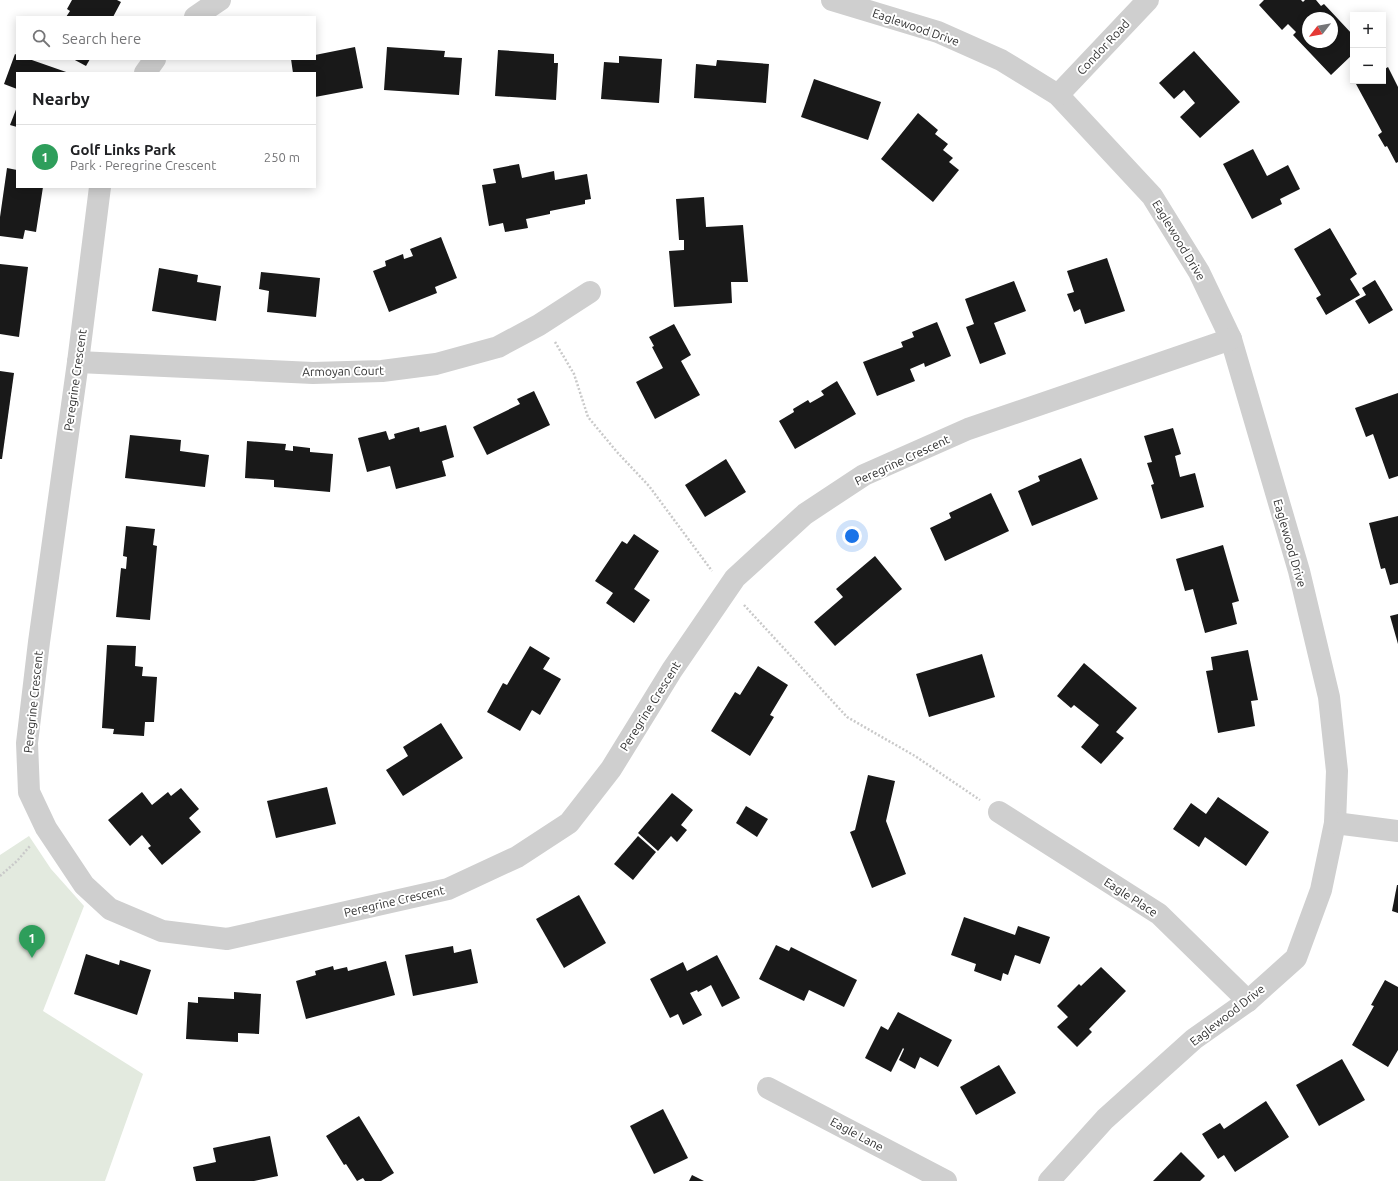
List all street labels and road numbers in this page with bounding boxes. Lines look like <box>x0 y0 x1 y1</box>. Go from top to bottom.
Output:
street label: Eaglewood Drive <box>871 6 961 48</box>
street label: Condor Road <box>1074 17 1132 77</box>
street label: Eaglewood Drive <box>1150 198 1208 282</box>
street label: Peregrine Crescent <box>61 328 89 432</box>
street label: Armoyan Court <box>302 364 384 378</box>
street label: Peregrine Crescent <box>853 432 952 488</box>
street label: Eaglewood Drive <box>1271 497 1309 589</box>
street label: Peregrine Crescent <box>21 650 45 754</box>
street label: Peregrine Crescent <box>617 659 683 753</box>
street label: Eagle Place <box>1102 875 1160 919</box>
street label: Peregrine Crescent <box>342 883 446 919</box>
street label: Eaglewood Drive <box>1187 982 1267 1048</box>
street label: Eagle Lane <box>828 1115 886 1153</box>

